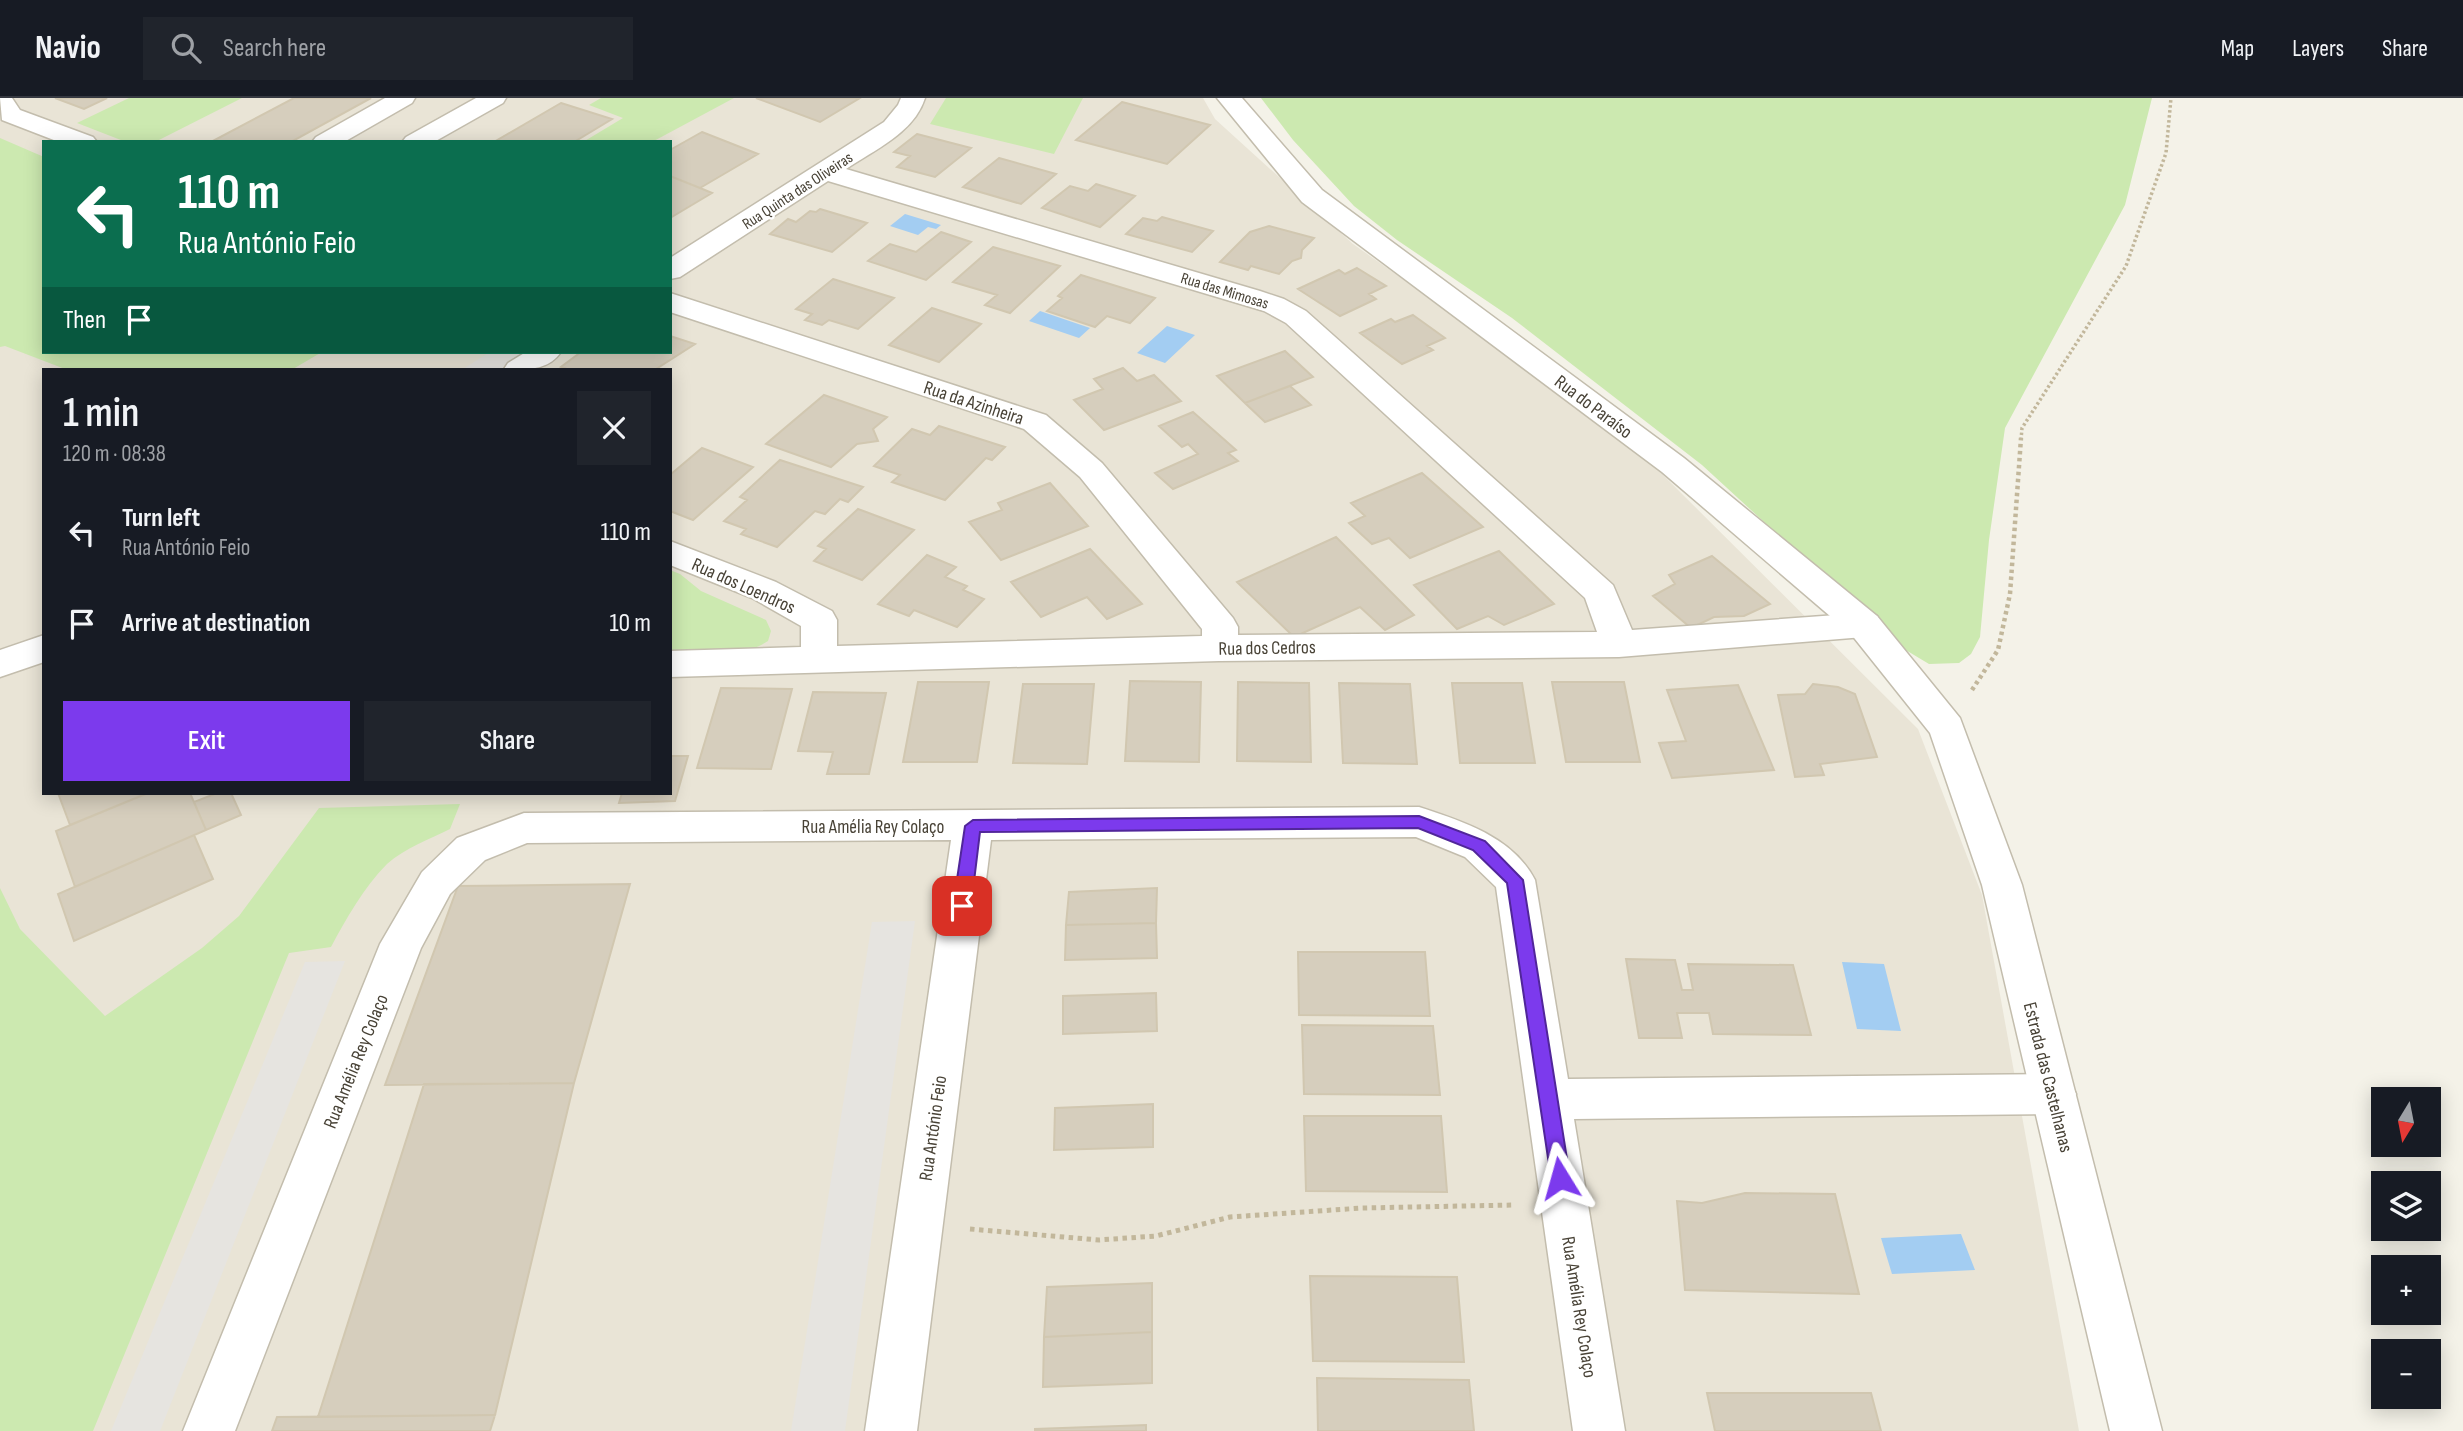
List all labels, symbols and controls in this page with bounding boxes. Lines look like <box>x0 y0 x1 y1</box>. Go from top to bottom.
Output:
search box <box>143 17 633 80</box>
text: Navio <box>35 28 101 68</box>
icon: search <box>167 29 205 67</box>
text: Search here <box>223 33 326 64</box>
text: Map <box>2221 34 2254 63</box>
text: Layers <box>2292 34 2344 63</box>
text: Share <box>2382 34 2428 63</box>
street label: Rua Quinta das Oliveiras <box>739 148 857 234</box>
text: 110 m <box>178 164 280 223</box>
icon: left <box>63 168 154 259</box>
text: Rua António Feio <box>178 224 356 263</box>
street label: Rua das Mimosas <box>1178 269 1271 314</box>
icon: arrive <box>120 301 158 339</box>
text: Then <box>63 305 106 336</box>
street label: Rua do Paraíso <box>1550 370 1637 444</box>
street label: Rua da Azinheira <box>921 376 1026 430</box>
text: 1 min <box>63 388 139 439</box>
button: close <box>577 391 651 465</box>
text: 120 m · 08:38 <box>63 440 166 468</box>
text: Turn left <box>122 503 200 534</box>
icon: left <box>63 514 101 552</box>
text: 110 m <box>600 517 651 548</box>
text: Rua António Feio <box>122 534 250 562</box>
street label: Rua dos Loendros <box>688 553 799 620</box>
icon: arrive <box>63 605 101 643</box>
text: Arrive at destination <box>122 608 310 639</box>
text: 10 m <box>609 608 651 639</box>
street label: Rua dos Cedros <box>1218 636 1316 661</box>
button: Exit <box>63 701 350 781</box>
button: Share <box>364 701 651 781</box>
street label: Rua Amélia Rey Colaço <box>802 816 944 839</box>
pin <box>932 876 992 936</box>
icon: arrive <box>943 887 981 925</box>
street label: Rua Amélia Rey Colaço <box>319 991 394 1132</box>
street label: Estrada das Castelhanas <box>2018 1000 2077 1155</box>
street label: Rua António Feio <box>915 1074 952 1182</box>
north arrow <box>2371 1087 2441 1157</box>
map controls <box>2371 1087 2441 1409</box>
position arrow <box>1523 1141 1597 1215</box>
button: layers <box>2371 1171 2441 1241</box>
street label: Rua Amélia Rey Colaço <box>1556 1235 1601 1380</box>
button: + <box>2371 1255 2441 1325</box>
button: − <box>2371 1339 2441 1409</box>

